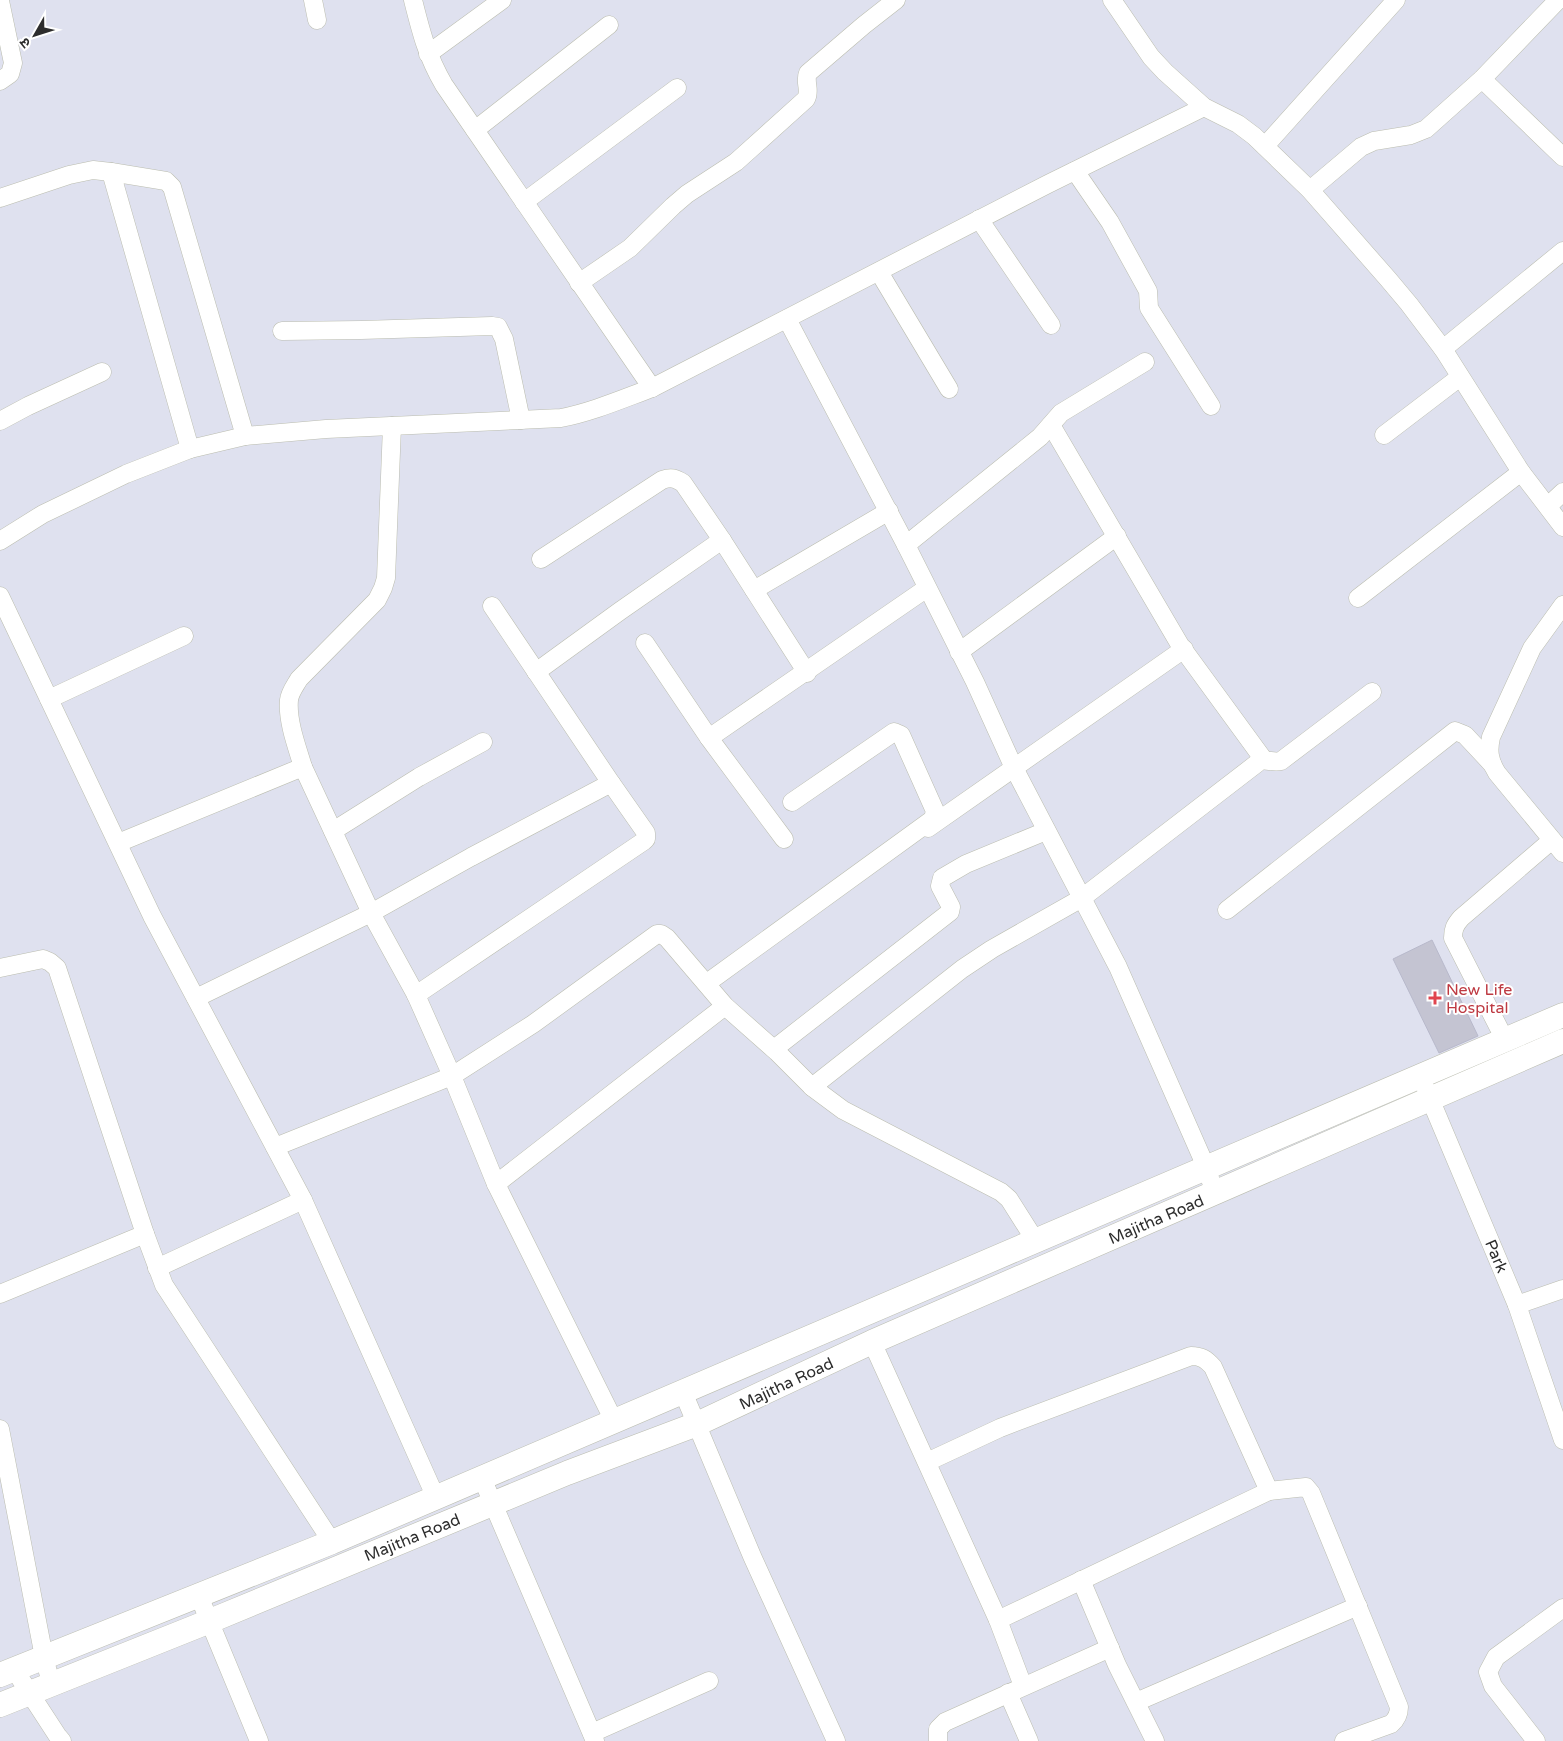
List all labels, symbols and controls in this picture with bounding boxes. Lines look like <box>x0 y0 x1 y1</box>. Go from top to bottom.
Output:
north arrow <box>10 10 60 60</box>
text: उ <box>16 34 34 51</box>
place label: New Life Hospital <box>1446 980 1512 1018</box>
marker: New Life Hospital <box>1428 991 1442 1005</box>
street label: Majitha Road <box>1106 1191 1207 1249</box>
street label: Park <box>1480 1237 1512 1276</box>
street label: Majitha Road <box>736 1353 837 1414</box>
street label: Majitha Road <box>361 1510 463 1566</box>

